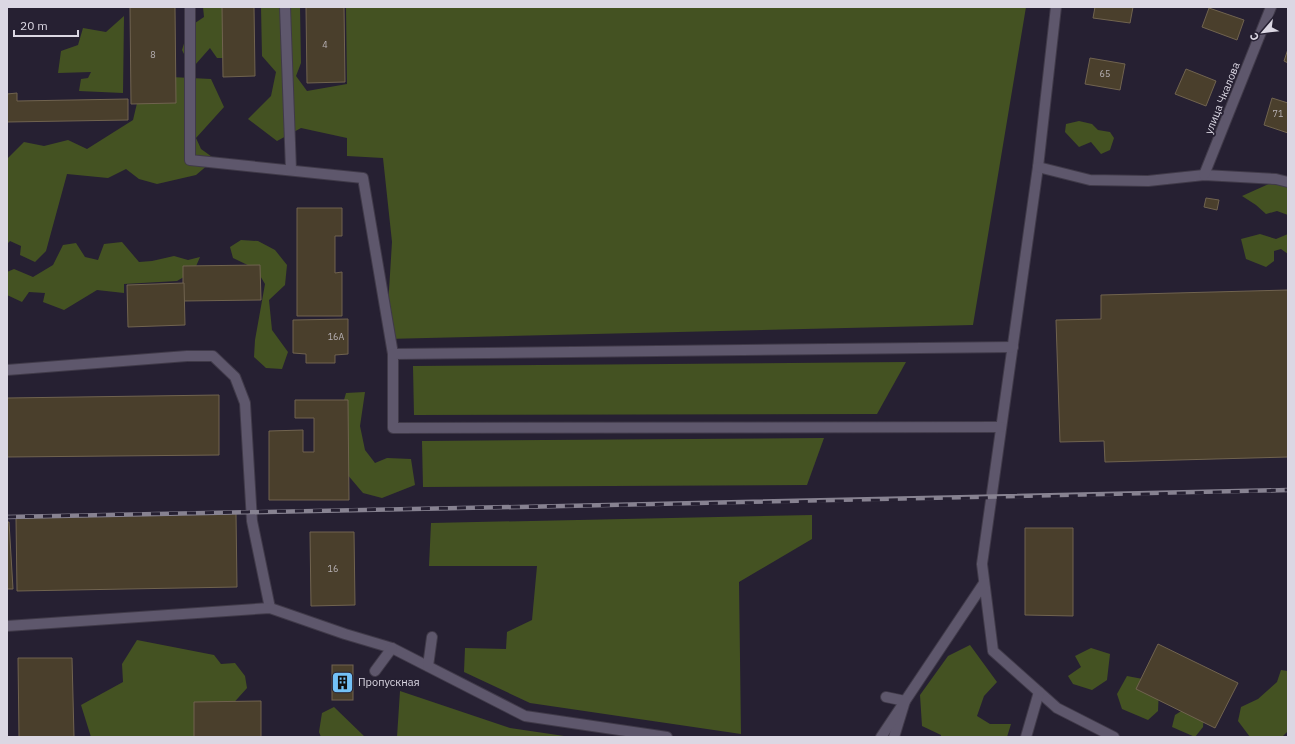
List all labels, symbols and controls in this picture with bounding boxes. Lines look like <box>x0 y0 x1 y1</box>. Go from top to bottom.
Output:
scale bar <box>14 12 78 38</box>
north arrow <box>1243 12 1283 52</box>
text: 20 m <box>20 18 48 33</box>
text: С <box>1246 30 1262 43</box>
house number: 4 <box>322 39 328 50</box>
house number: 8 <box>150 49 156 60</box>
street label: улица Чкалова <box>1201 60 1243 136</box>
house number: 65 <box>1100 68 1110 79</box>
house number: 71 <box>1273 108 1283 119</box>
house number: 16А <box>328 331 345 342</box>
house number: 16 <box>328 563 338 574</box>
building icon: Пропускная <box>329 669 355 695</box>
place label: Пропускная <box>358 675 420 689</box>

